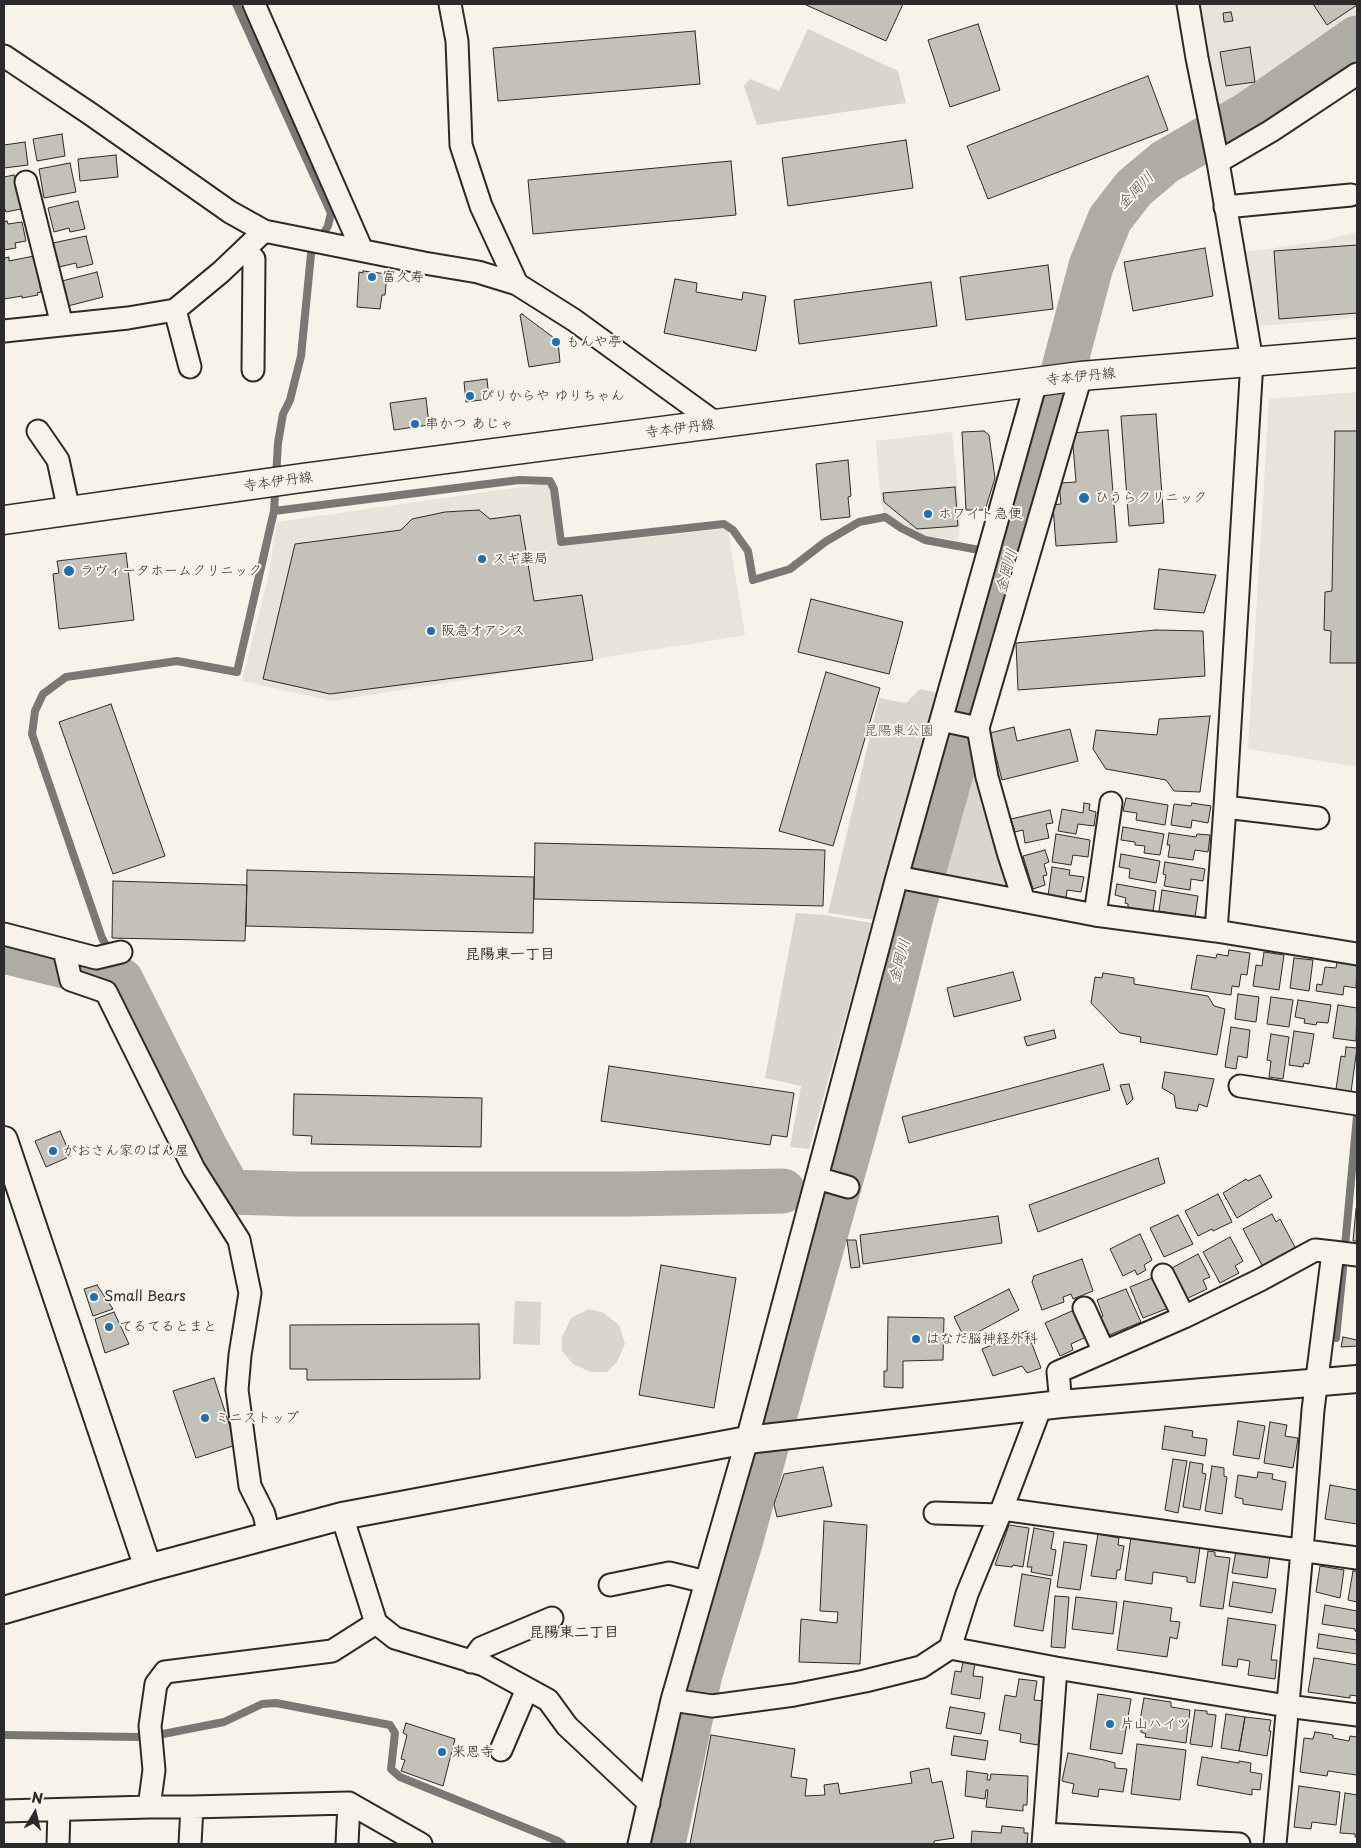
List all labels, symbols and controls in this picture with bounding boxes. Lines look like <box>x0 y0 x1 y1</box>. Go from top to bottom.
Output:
water label: 金岡川 <box>1114 169 1158 213</box>
place label: 富久寿 <box>382 269 424 285</box>
marker: 富久寿 <box>366 271 378 283</box>
place label: もんや亭 <box>566 334 622 350</box>
marker: もんや亭 <box>550 336 562 348</box>
street label: 寺本伊丹線 <box>1045 365 1117 389</box>
place label: ぴりからや ゆりちゃん <box>480 388 625 404</box>
marker: ぴりからや ゆりちゃん <box>464 390 476 402</box>
place label: 串かつ あじゃ <box>425 416 514 432</box>
street label: 寺本伊丹線 <box>644 416 716 442</box>
marker: 串かつ あじゃ <box>409 418 421 430</box>
street label: 寺本伊丹線 <box>242 469 314 495</box>
place label: ひうらクリニック <box>1095 490 1207 506</box>
marker: ひうらクリニック <box>1077 491 1091 505</box>
place label: ホワイト急便 <box>938 506 1022 522</box>
marker: ホワイト急便 <box>922 508 934 520</box>
water label: 金岡川 <box>992 547 1022 595</box>
place label: スギ薬局 <box>492 551 548 567</box>
marker: スギ薬局 <box>476 553 488 565</box>
place label: ラヴィータホームクリニック <box>80 563 262 579</box>
marker: ラヴィータホームクリニック <box>62 564 76 578</box>
place label: 阪急オアシス <box>441 623 525 639</box>
marker: 阪急オアシス <box>425 625 437 637</box>
park label: 昆陽東公園 <box>864 723 934 739</box>
water label: 金岡川 <box>885 937 915 985</box>
district label: 昆陽東一丁目 <box>465 946 555 964</box>
place label: がおさん家のぱん屋 <box>63 1143 189 1159</box>
marker: がおさん家のぱん屋 <box>47 1145 59 1157</box>
place label: Small Bears <box>104 1289 186 1305</box>
marker: Small Bears <box>88 1291 100 1303</box>
place label: てるてるとまと <box>119 1319 217 1335</box>
marker: てるてるとまと <box>103 1321 115 1333</box>
place label: はなだ脳神経外科 <box>926 1331 1038 1347</box>
marker: はなだ脳神経外科 <box>910 1333 922 1345</box>
place label: ミニストップ <box>215 1410 299 1426</box>
marker: ミニストップ <box>199 1412 211 1424</box>
district label: 昆陽東二丁目 <box>529 1624 619 1642</box>
place label: 片山ハイツ <box>1120 1716 1190 1732</box>
marker: 片山ハイツ <box>1104 1718 1116 1730</box>
place label: 来恩寺 <box>452 1744 494 1760</box>
marker: 来恩寺 <box>436 1746 448 1758</box>
text: N <box>30 1786 45 1809</box>
north arrow <box>10 1788 60 1838</box>

